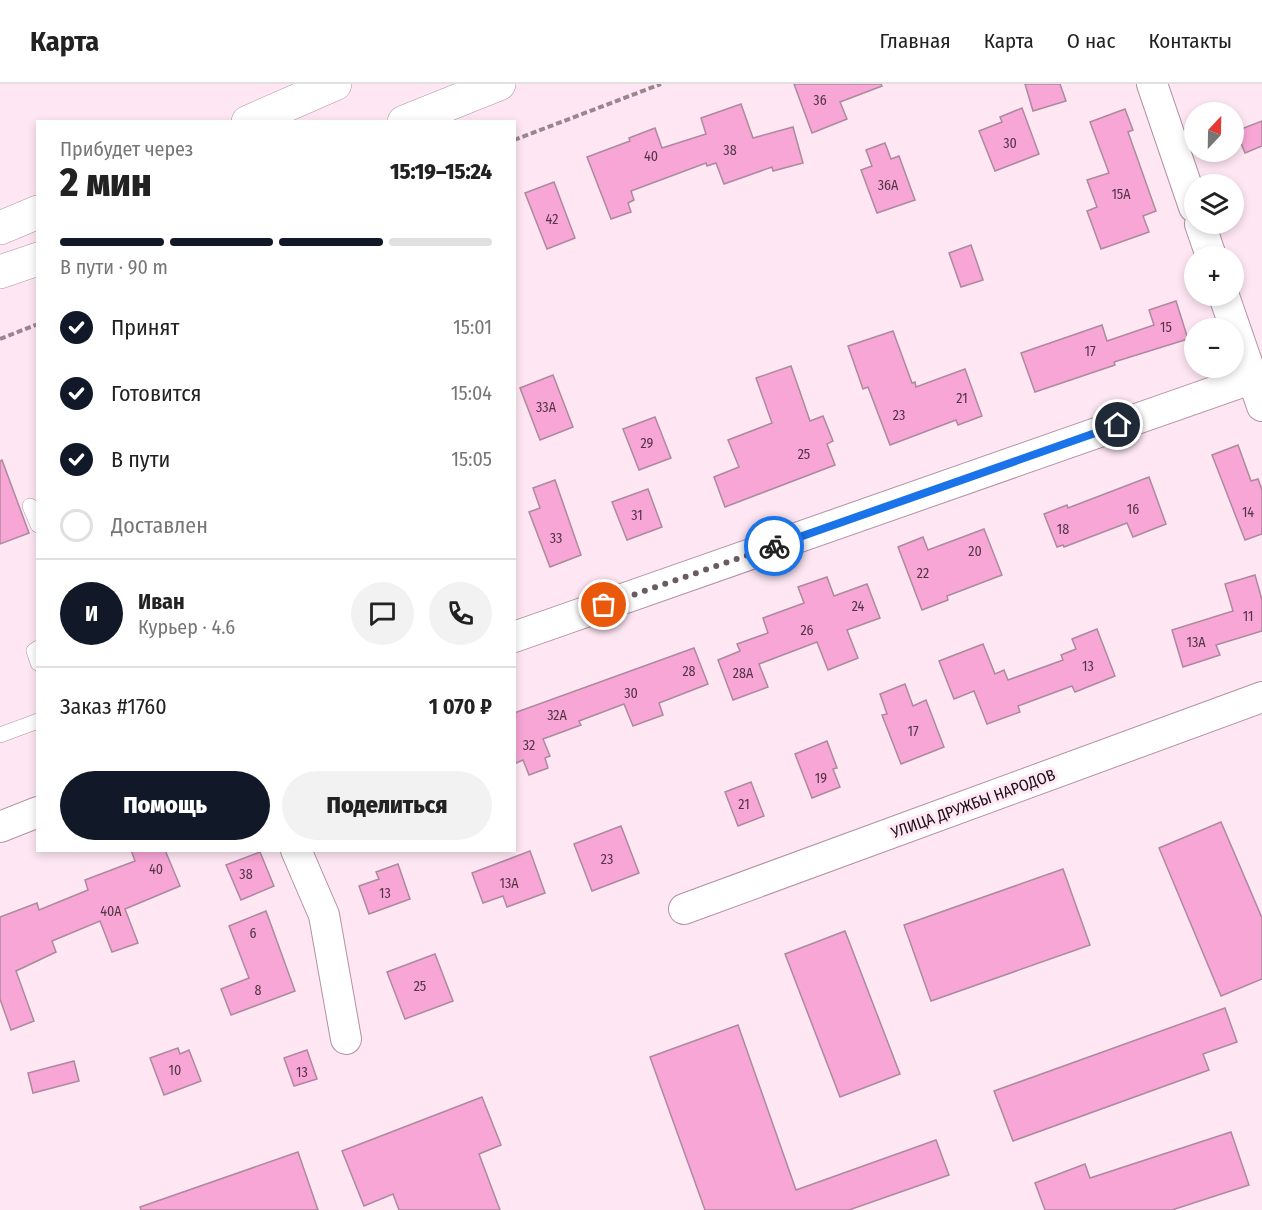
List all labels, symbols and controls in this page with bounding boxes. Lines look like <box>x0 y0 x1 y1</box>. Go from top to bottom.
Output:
text: Карта <box>30 25 99 58</box>
text: Главная <box>880 28 951 54</box>
text: Карта <box>984 28 1034 54</box>
text: О нас <box>1067 28 1115 54</box>
text: Контакты <box>1148 28 1232 54</box>
house number: 36 <box>813 92 827 109</box>
north arrow <box>1184 102 1244 162</box>
map controls <box>1184 102 1244 378</box>
house number: 30 <box>1003 135 1017 152</box>
text: Прибудет через <box>60 137 193 161</box>
house number: 38 <box>723 142 737 159</box>
house number: 40 <box>644 148 658 165</box>
text: 15:19–15:24 <box>390 158 492 185</box>
text: 2 мин <box>60 160 152 206</box>
button: layers <box>1184 174 1244 234</box>
house number: 36А <box>878 177 899 194</box>
house number: 15А <box>1111 186 1131 203</box>
house number: 42 <box>546 211 558 228</box>
button: + <box>1184 246 1244 306</box>
text: В пути · 90 m <box>60 255 168 279</box>
icon: check <box>60 311 93 344</box>
text: Принят <box>111 314 179 341</box>
text: 15:01 <box>453 315 492 339</box>
button: − <box>1184 318 1244 378</box>
house number: 15 <box>1160 319 1172 336</box>
house number: 17 <box>1084 343 1096 360</box>
icon: check <box>60 377 93 410</box>
text: Готовится <box>111 380 202 407</box>
text: 15:04 <box>451 381 492 405</box>
house number: 21 <box>956 390 968 407</box>
house number: 33А <box>536 399 557 416</box>
pin <box>1092 399 1143 450</box>
house number: 23 <box>893 407 905 424</box>
icon: home <box>1101 408 1134 441</box>
house number: 29 <box>641 435 654 452</box>
icon: check <box>60 443 93 476</box>
text: В пути <box>111 446 170 473</box>
house number: 25 <box>798 446 810 463</box>
text: 15:05 <box>451 447 492 471</box>
house number: 16 <box>1127 501 1139 518</box>
house number: 14 <box>1242 504 1254 521</box>
house number: 31 <box>631 507 643 524</box>
text: Доставлен <box>111 512 208 539</box>
courier <box>744 516 804 576</box>
house number: 18 <box>1057 521 1069 538</box>
house number: 33 <box>550 530 562 547</box>
icon: bike <box>758 530 791 563</box>
house number: 20 <box>968 543 982 560</box>
house number: 22 <box>917 565 929 582</box>
pin <box>578 579 629 630</box>
button: chat <box>351 582 414 645</box>
button: phone <box>429 582 492 645</box>
text: Иван <box>138 588 185 615</box>
icon: bag <box>587 588 620 621</box>
house number: 24 <box>852 598 865 615</box>
text: И <box>85 600 98 627</box>
house number: 11 <box>1243 608 1253 625</box>
text: Курьер · 4.6 <box>138 615 235 639</box>
house number: 26 <box>800 622 814 639</box>
house number: 13А <box>1186 634 1206 651</box>
house number: 13 <box>1082 658 1094 675</box>
house number: 28 <box>682 663 696 680</box>
house number: 28А <box>733 665 754 682</box>
house number: 30 <box>624 685 638 702</box>
text: Заказ #1760 <box>60 693 167 720</box>
text: 1 070 ₽ <box>429 693 492 720</box>
house number: 32А <box>547 707 568 724</box>
house number: 17 <box>907 723 919 740</box>
house number: 32 <box>523 737 535 754</box>
street label: УЛИЦА ДРУЖБЫ НАРОДОВ <box>888 765 1058 842</box>
house number: 19 <box>815 770 827 787</box>
button: Помощь <box>60 771 270 840</box>
button: Поделиться <box>282 771 492 840</box>
house number: 21 <box>738 796 750 813</box>
house number: 23 <box>601 851 613 868</box>
house number: 40 <box>149 861 163 878</box>
house number: 38 <box>239 866 253 883</box>
house number: 13А <box>499 875 519 892</box>
house number: 13 <box>379 885 391 902</box>
house number: 40А <box>100 903 122 920</box>
house number: 6 <box>250 925 257 942</box>
house number: 25 <box>414 978 426 995</box>
house number: 8 <box>255 982 262 999</box>
house number: 10 <box>169 1062 181 1079</box>
house number: 13 <box>296 1064 308 1081</box>

